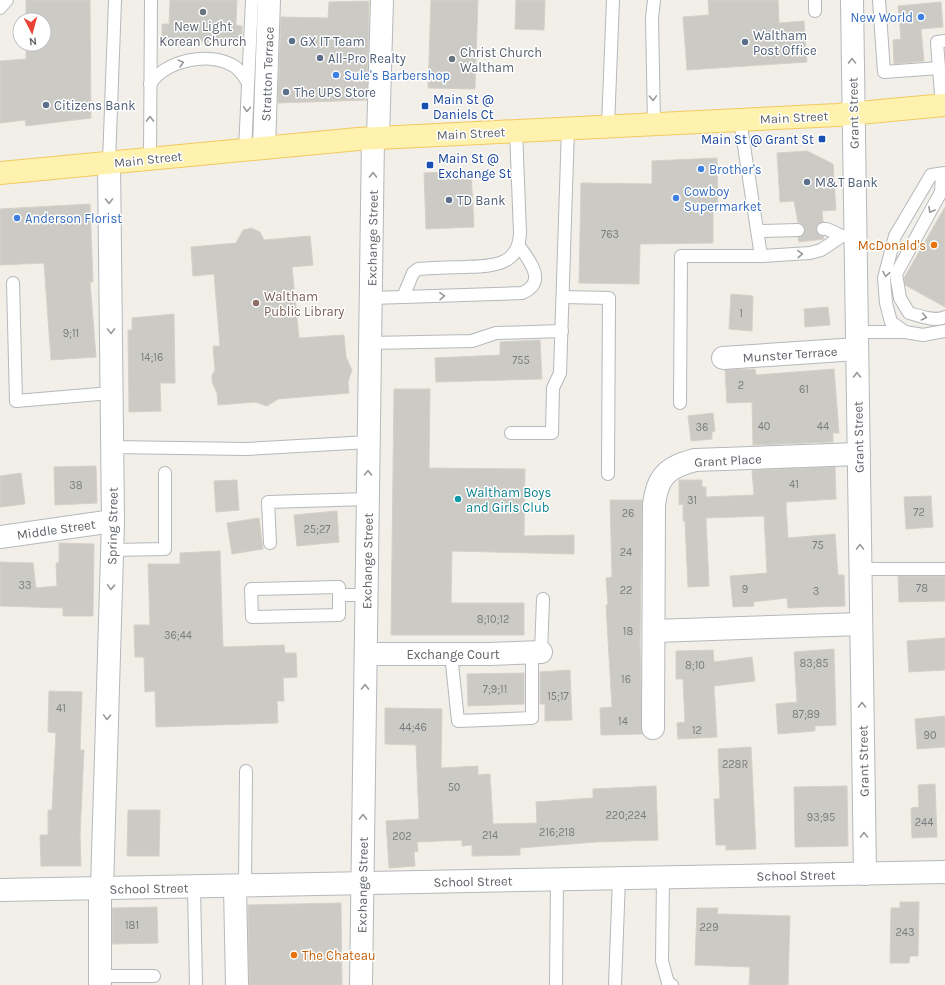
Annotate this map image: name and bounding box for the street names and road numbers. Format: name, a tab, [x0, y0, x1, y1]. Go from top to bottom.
street label: Stratton Terrace	[258, 26, 277, 122]
street label: Grant Street	[845, 77, 862, 149]
street label: Main Street	[759, 108, 829, 127]
street label: Main Street	[436, 124, 506, 143]
street label: Main Street	[113, 148, 183, 171]
street label: Exchange Street	[364, 190, 381, 286]
street label: Munster Terrace	[742, 344, 838, 365]
street label: Grant Street	[850, 401, 867, 473]
street label: Grant Place	[694, 451, 762, 470]
street label: Spring Street	[104, 487, 121, 565]
street label: Exchange Street	[359, 513, 376, 609]
street label: Middle Street	[16, 517, 97, 542]
street label: Exchange Court	[406, 647, 500, 662]
street label: Grant Street	[855, 725, 872, 797]
street label: Exchange Street	[354, 837, 371, 933]
street label: School Street	[756, 867, 836, 884]
street label: School Street	[433, 873, 513, 890]
street label: School Street	[109, 880, 189, 897]

